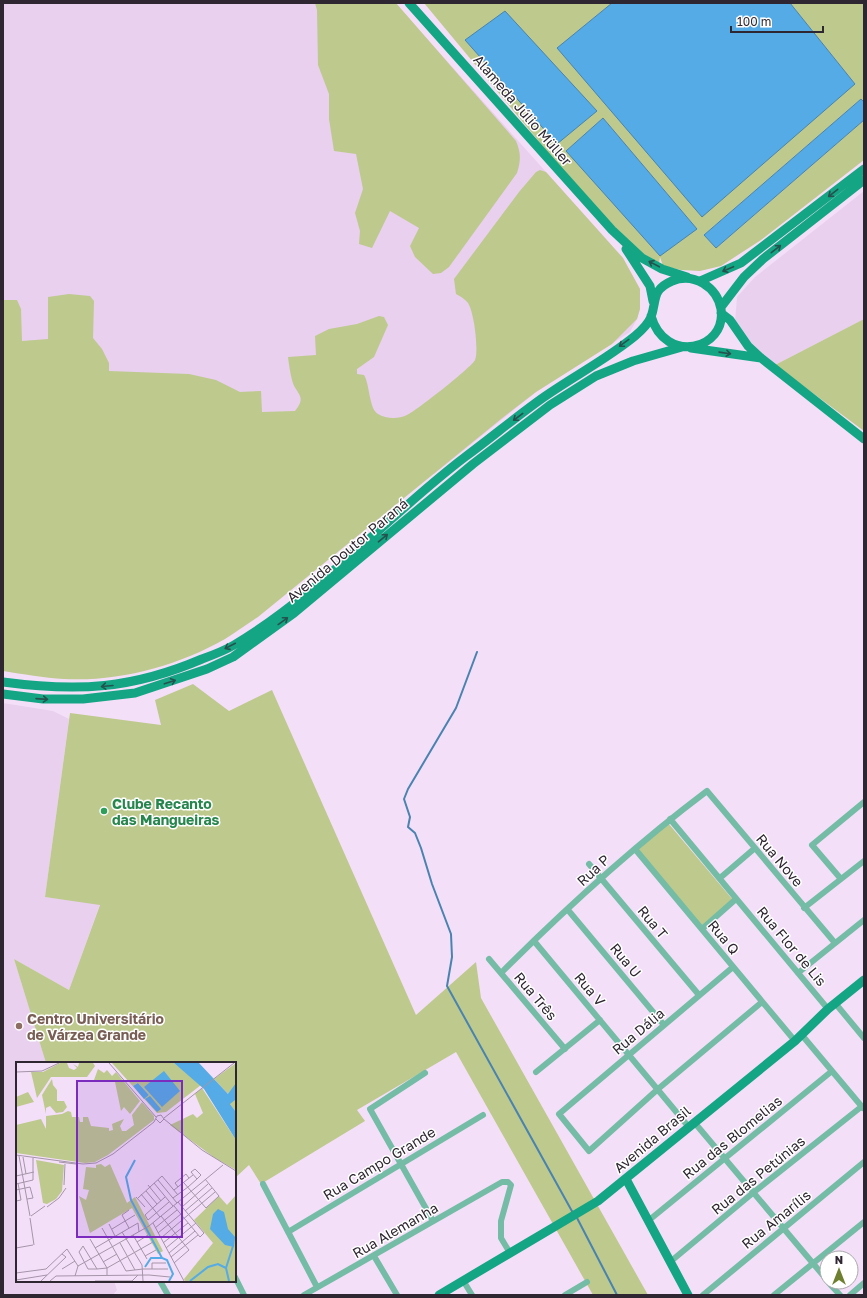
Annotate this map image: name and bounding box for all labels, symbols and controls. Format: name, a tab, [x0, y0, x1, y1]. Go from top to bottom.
scale bar	[731, 8, 823, 34]
text: 100 m	[737, 14, 771, 29]
street label: Alameda Júlio Müller	[470, 51, 576, 169]
one-way arrow	[828, 189, 839, 197]
one-way arrow	[770, 244, 781, 253]
one-way arrow	[648, 260, 660, 267]
one-way arrow	[723, 266, 735, 273]
one-way arrow	[619, 339, 630, 347]
one-way arrow	[718, 349, 731, 357]
one-way arrow	[512, 413, 523, 422]
street label: Avenida Doutor Paraná	[283, 494, 411, 606]
one-way arrow	[378, 534, 389, 543]
one-way arrow	[277, 617, 288, 625]
one-way arrow	[225, 643, 237, 651]
one-way arrow	[163, 678, 175, 686]
one-way arrow	[101, 682, 114, 689]
one-way arrow	[35, 695, 48, 702]
place label: Clube Recanto das Mangueiras	[112, 795, 220, 828]
marker: Clube Recanto das Mangueiras	[99, 806, 109, 816]
street label: Rua Nove	[753, 830, 807, 890]
street label: Rua P	[573, 851, 613, 889]
street label: Rua T	[634, 902, 672, 942]
street label: Rua Flor de Lis	[754, 903, 830, 989]
street label: Rua Q	[705, 916, 743, 958]
street label: Rua U	[607, 939, 645, 981]
street label: Rua Três	[511, 969, 561, 1023]
street label: Rua V	[571, 969, 609, 1010]
street label: Rua Dália	[608, 1004, 668, 1058]
place label: Centro Universitário de Várzea Grande	[27, 1010, 164, 1043]
marker: Centro Universitário de Várzea Grande	[14, 1021, 24, 1031]
inset map	[16, 1062, 236, 1282]
street label: Rua das Blomelias	[679, 1092, 785, 1182]
street label: Avenida Brasil	[610, 1102, 694, 1176]
street label: Rua Campo Grande	[320, 1123, 438, 1203]
street label: Rua das Petúnias	[708, 1132, 808, 1218]
street label: Rua Amarílis	[738, 1186, 814, 1252]
street label: Rua Alemanha	[349, 1199, 441, 1261]
north arrow	[819, 1250, 859, 1290]
text: N	[835, 1253, 843, 1266]

